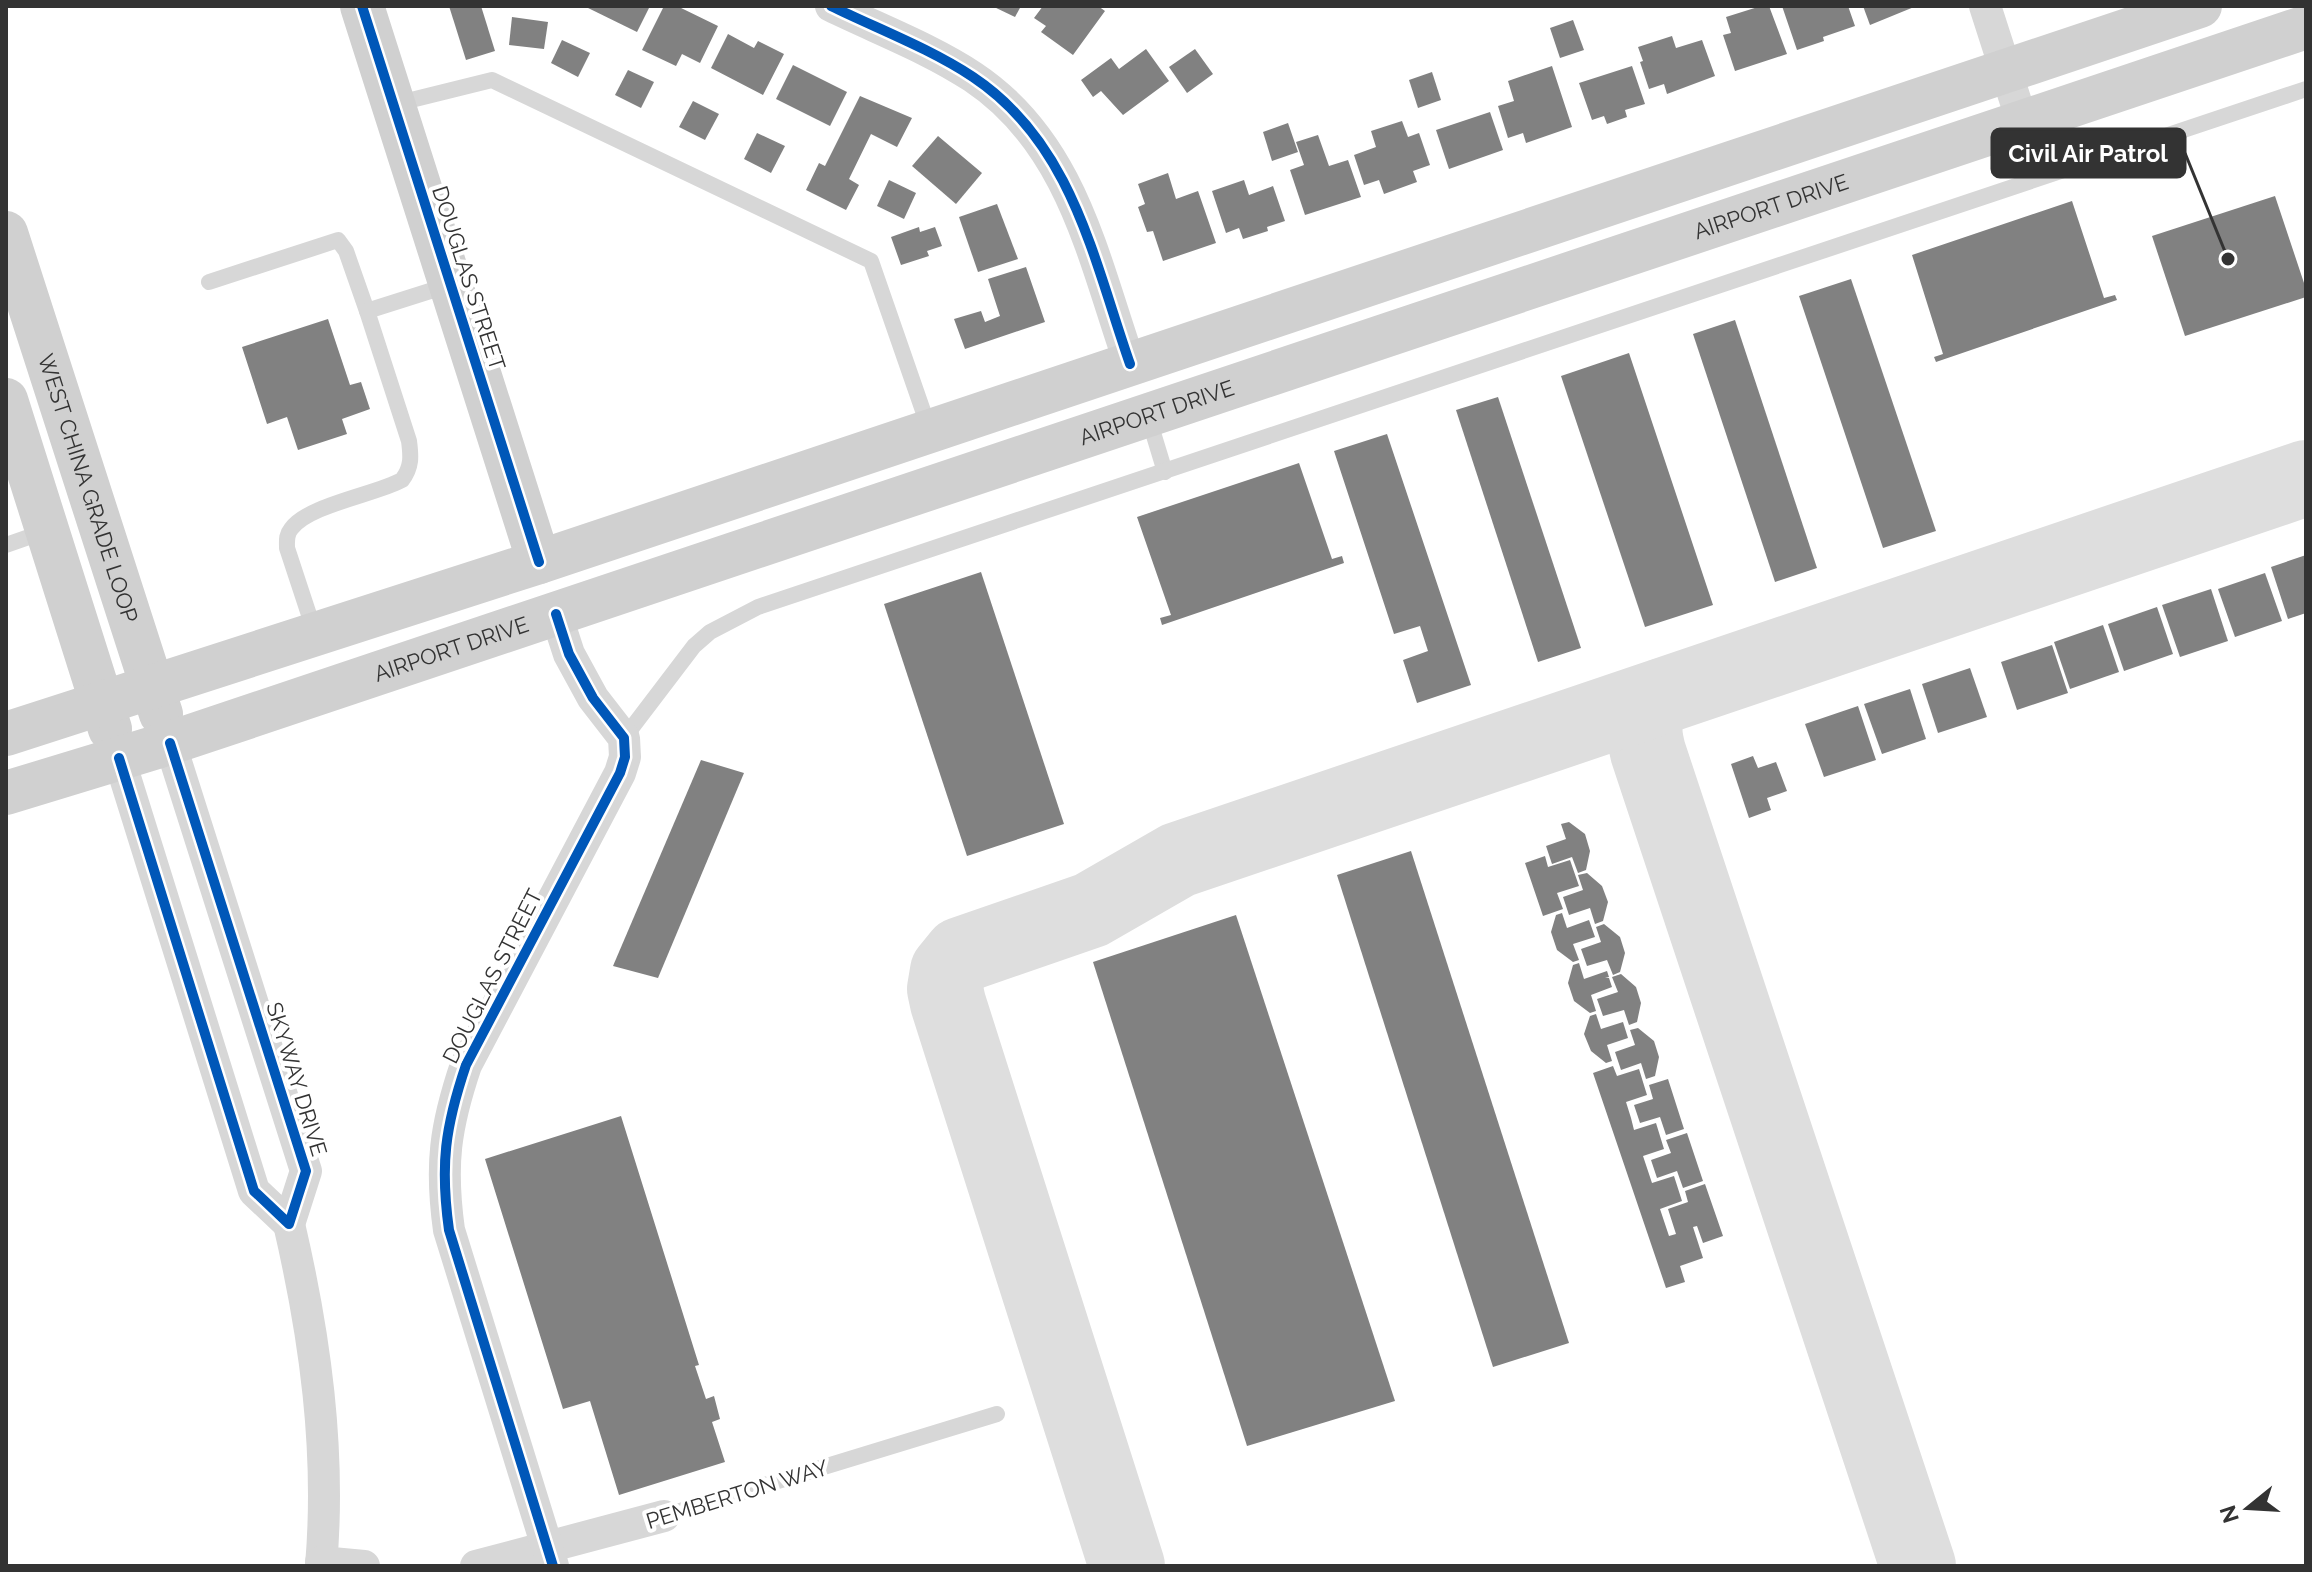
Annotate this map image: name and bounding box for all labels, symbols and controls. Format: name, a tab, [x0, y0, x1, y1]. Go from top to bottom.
callout: Civil Air Patrol	[1992, 129, 2185, 177]
text: Civil Air Patrol	[2008, 139, 2168, 168]
street label: AIRPORT DRIVE	[1690, 168, 1852, 244]
street label: DOUGLAS STREET	[427, 183, 511, 374]
street label: WEST CHINA GRADE LOOP	[33, 351, 144, 626]
street label: AIRPORT DRIVE	[1076, 374, 1237, 450]
street label: AIRPORT DRIVE	[370, 611, 532, 687]
street label: DOUGLAS STREET	[437, 884, 548, 1068]
street label: SKYWAY DRIVE	[261, 999, 333, 1159]
street label: PEMBERTON WAY	[643, 1454, 831, 1534]
north arrow	[2208, 1468, 2288, 1548]
text: N	[2214, 1502, 2244, 1526]

